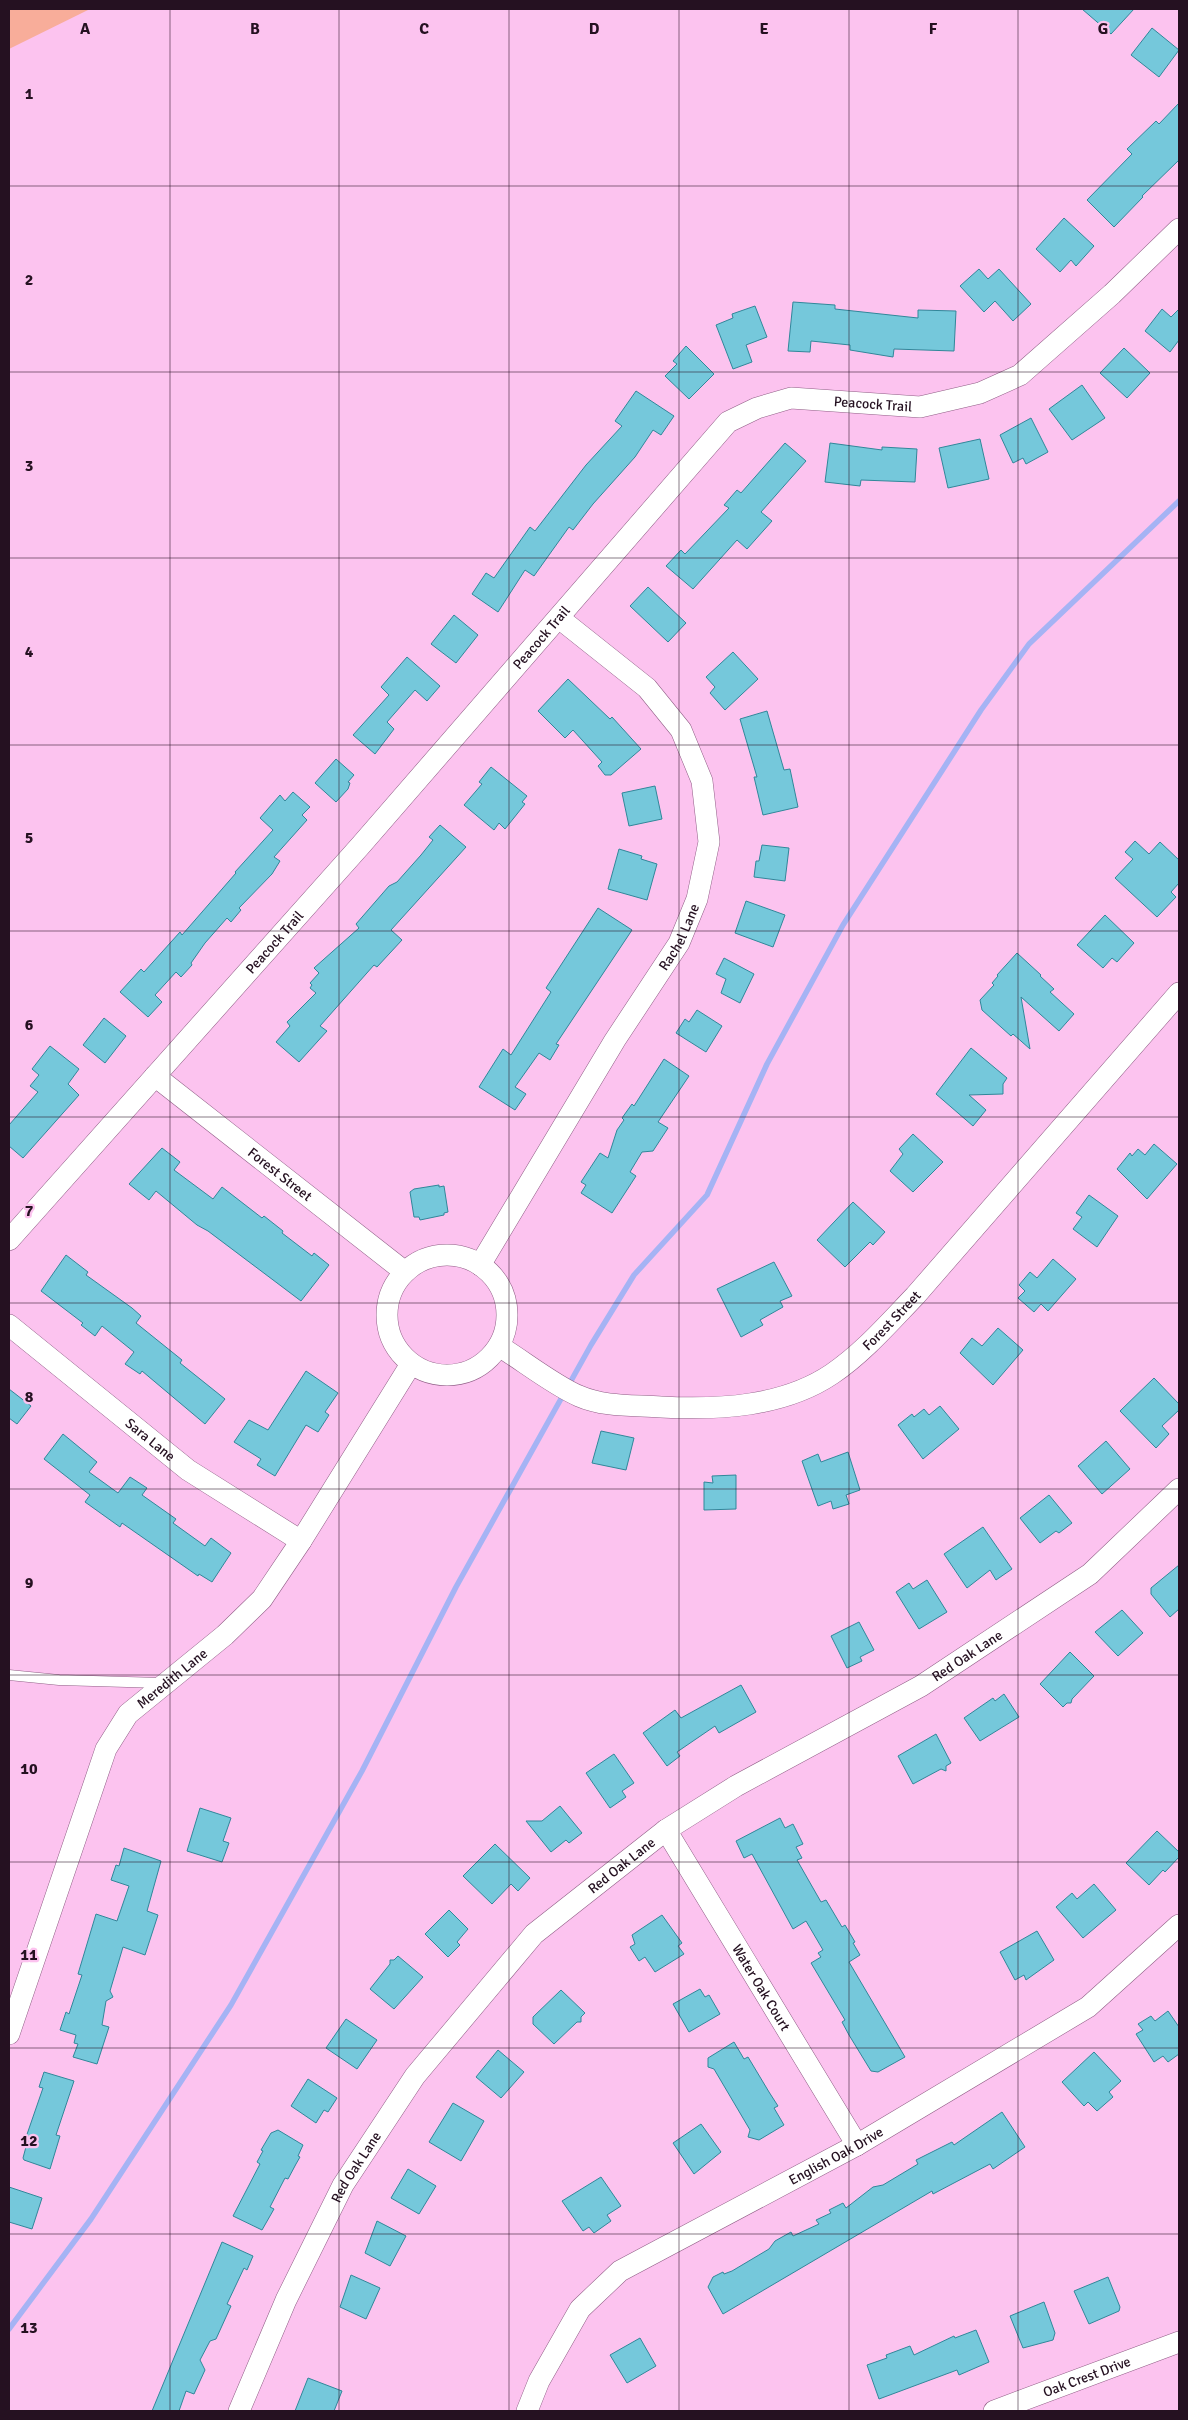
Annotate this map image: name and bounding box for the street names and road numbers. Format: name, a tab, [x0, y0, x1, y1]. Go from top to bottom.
street label: Peacock Trail	[833, 393, 913, 415]
street label: Peacock Trail	[509, 602, 573, 673]
street label: Rachel Lane	[655, 901, 703, 974]
street label: Peacock Trail	[242, 907, 307, 977]
street label: Forest Street	[245, 1144, 316, 1205]
street label: Forest Street	[859, 1287, 924, 1354]
street label: Sara Lane	[122, 1414, 179, 1465]
street label: Red Oak Lane	[929, 1626, 1005, 1685]
street label: Meredith Lane	[133, 1645, 211, 1712]
street label: Red Oak Lane	[584, 1833, 658, 1897]
street label: Water Oak Court	[729, 1941, 794, 2034]
street label: English Oak Drive	[786, 2123, 886, 2188]
street label: Red Oak Lane	[327, 2128, 385, 2205]
street label: Oak Crest Drive	[1041, 2352, 1133, 2400]

